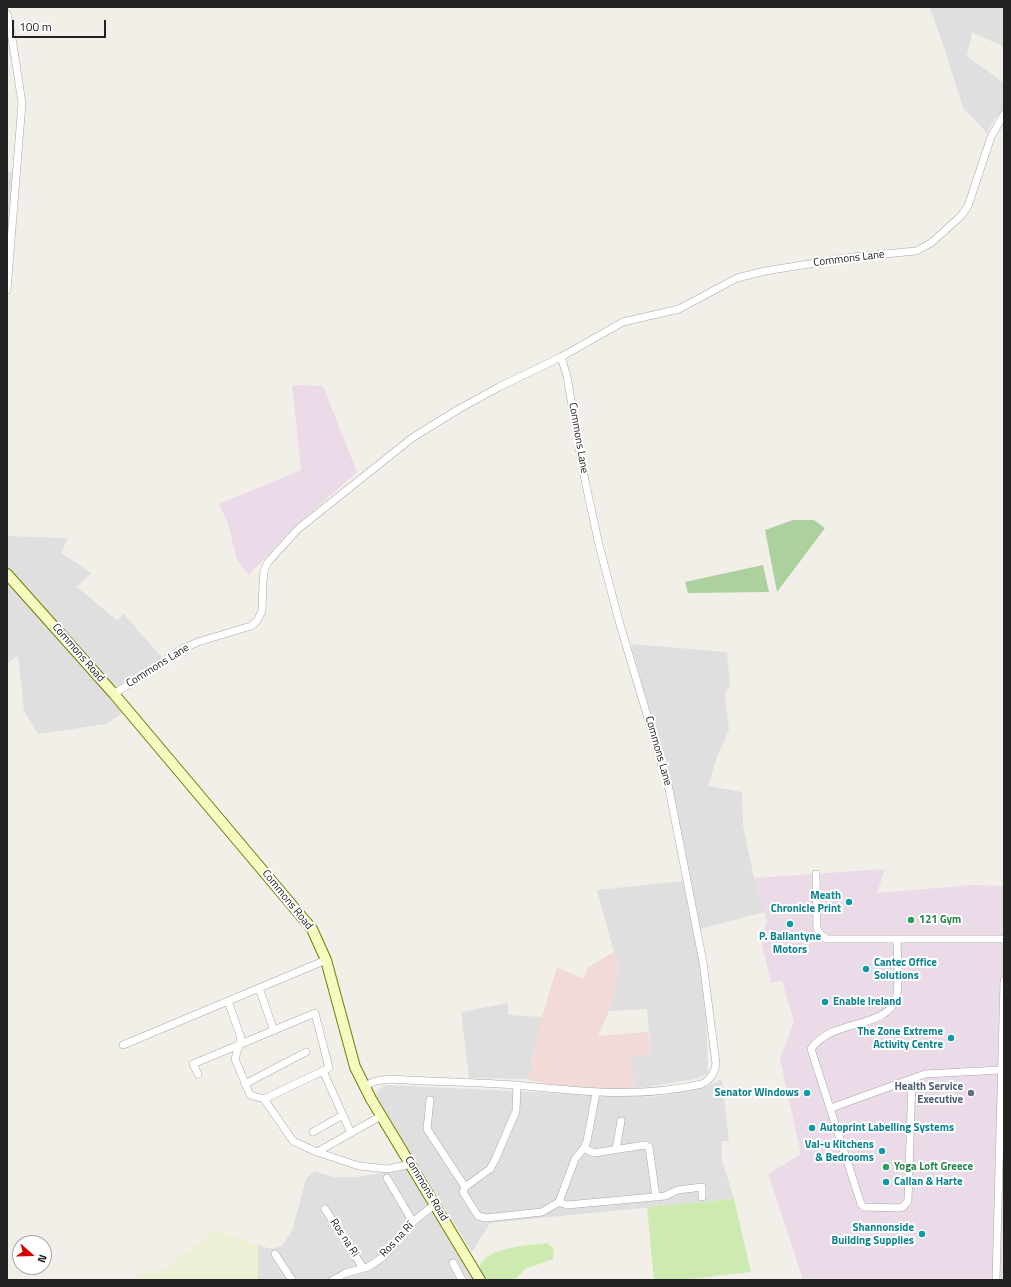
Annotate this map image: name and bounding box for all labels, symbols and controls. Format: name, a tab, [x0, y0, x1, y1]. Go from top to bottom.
scale bar	[14, 12, 108, 38]
text: 100 m	[19, 17, 52, 36]
street label: Commons Lane	[813, 248, 885, 270]
street label: Commons Lane	[565, 402, 591, 474]
street label: Commons Road	[49, 621, 107, 685]
street label: Commons Lane	[124, 641, 192, 691]
street label: Commons Lane	[642, 715, 674, 787]
street label: Commons Road	[259, 867, 315, 933]
place label: Meath Chronicle Print	[771, 889, 841, 915]
marker: Meath Chronicle Print	[844, 897, 854, 907]
place label: 121 Gym	[919, 913, 961, 927]
marker: 121 Gym	[906, 915, 916, 925]
marker: P. Ballantyne Motors	[785, 919, 795, 929]
place label: P. Ballantyne Motors	[759, 930, 821, 956]
place label: Cantec Office Solutions	[874, 956, 937, 982]
marker: Cantec Office Solutions	[861, 964, 871, 974]
place label: Enable Ireland	[833, 995, 901, 1009]
marker: Enable Ireland	[820, 997, 830, 1007]
place label: The Zone Extreme Activity Centre	[858, 1025, 943, 1051]
marker: The Zone Extreme Activity Centre	[946, 1033, 956, 1043]
place label: Health Service Executive	[894, 1080, 963, 1106]
place label: Senator Windows	[715, 1086, 799, 1100]
marker: Senator Windows	[802, 1088, 812, 1098]
marker: Health Service Executive	[966, 1088, 976, 1098]
place label: Autoprint Labelling Systems	[820, 1121, 954, 1135]
marker: Autoprint Labelling Systems	[807, 1123, 817, 1133]
place label: Val-u Kitchens & Bedrooms	[805, 1138, 874, 1164]
marker: Val-u Kitchens & Bedrooms	[877, 1146, 887, 1156]
street label: Commons Road	[402, 1154, 450, 1224]
place label: Yoga Loft Greece	[894, 1160, 973, 1174]
marker: Yoga Loft Greece	[881, 1162, 891, 1172]
place label: Callan & Harte	[894, 1175, 963, 1189]
marker: Callan & Harte	[881, 1177, 891, 1187]
street label: Ros na Ri	[327, 1216, 361, 1260]
street label: Ros na Rí	[377, 1220, 417, 1260]
place label: Shannonside Building Supplies	[832, 1221, 914, 1247]
marker: Shannonside Building Supplies	[917, 1229, 927, 1239]
north arrow	[12, 1235, 52, 1275]
text: N	[34, 1252, 51, 1265]

